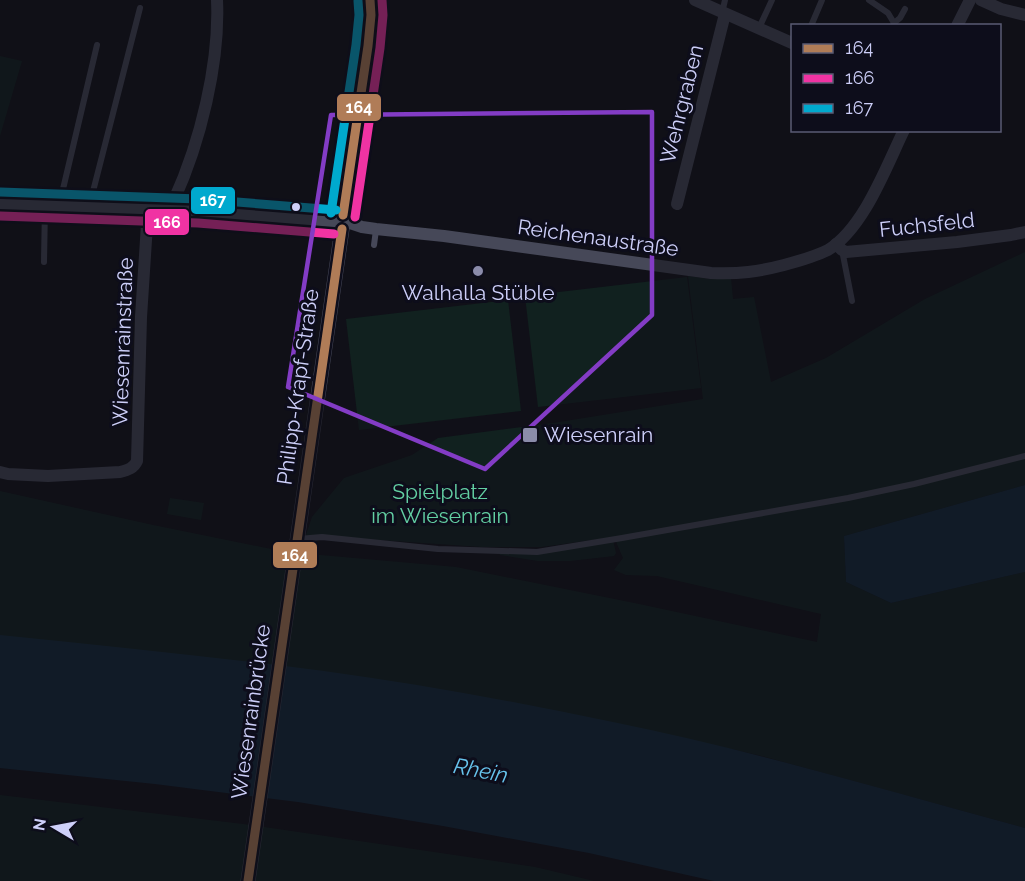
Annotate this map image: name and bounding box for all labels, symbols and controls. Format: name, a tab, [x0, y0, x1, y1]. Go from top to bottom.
legend	[791, 24, 1001, 132]
text: 164	[845, 37, 874, 58]
street label: Wehrgraben	[655, 42, 708, 166]
text: 166	[845, 67, 875, 88]
line badge: 164	[336, 93, 382, 122]
text: 167	[845, 97, 874, 118]
text: 164	[346, 98, 372, 117]
line badge: 167	[190, 186, 236, 215]
text: 167	[200, 191, 226, 210]
unlabelled marker	[290, 201, 302, 213]
street label: Fuchsfeld	[878, 207, 976, 242]
line badge: 166	[144, 208, 190, 236]
text: 166	[153, 213, 181, 232]
street label: Reichenaustraße	[516, 214, 680, 261]
street label: Wiesenrainstraße	[107, 257, 138, 427]
marker: Walhalla Stüble	[471, 264, 485, 278]
place label: Walhalla Stüble	[402, 280, 555, 305]
street label: Philipp-Krapf-Straße	[271, 287, 324, 486]
place label: Wiesenrain	[544, 422, 653, 447]
marker: Wiesenrain	[521, 426, 539, 444]
park label: Spielplatz im Wiesenrain	[371, 479, 509, 528]
line badge: 164	[272, 541, 318, 569]
text: 164	[282, 546, 308, 565]
street label: Wiesenrainbrücke	[226, 623, 275, 801]
water label: Rhein	[452, 752, 510, 788]
north arrow	[24, 797, 84, 857]
text: N	[29, 817, 50, 832]

